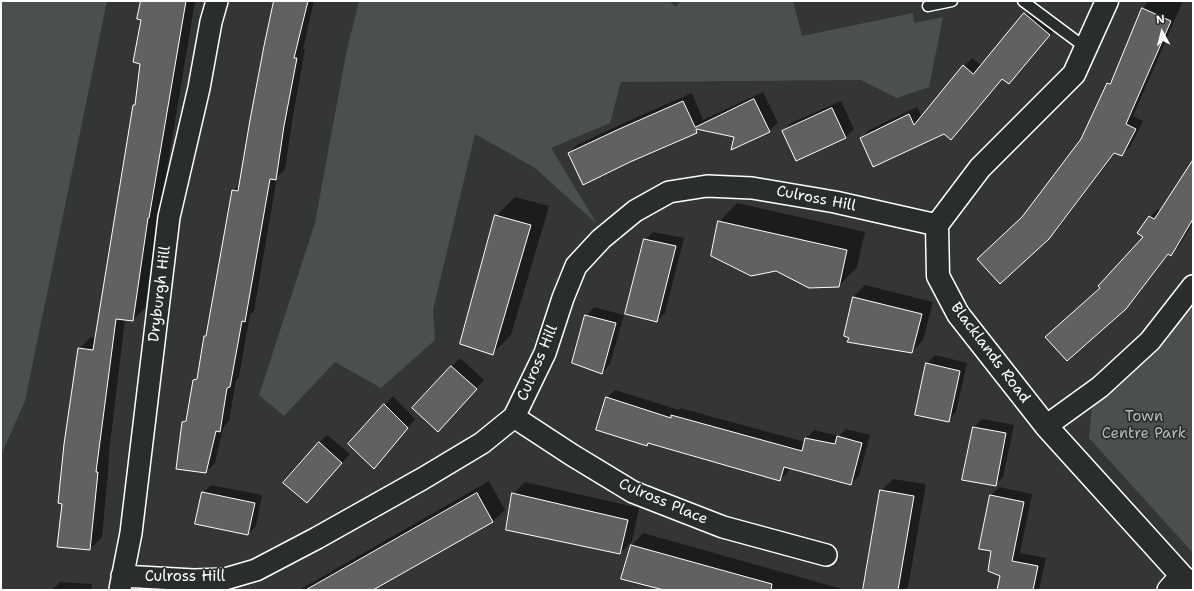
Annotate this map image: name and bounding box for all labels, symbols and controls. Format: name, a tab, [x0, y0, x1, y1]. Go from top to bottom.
north arrow	[1142, 12, 1182, 52]
text: N	[1155, 12, 1166, 28]
street label: Culross Hill	[775, 182, 857, 216]
street label: Dryburgh Hill	[145, 245, 175, 343]
street label: Blacklands Road	[946, 299, 1034, 407]
street label: Culross Hill	[514, 322, 562, 404]
park label: Town Centre Park	[1102, 408, 1186, 443]
street label: Culross Place	[616, 475, 710, 529]
street label: Culross Hill	[145, 568, 225, 586]

